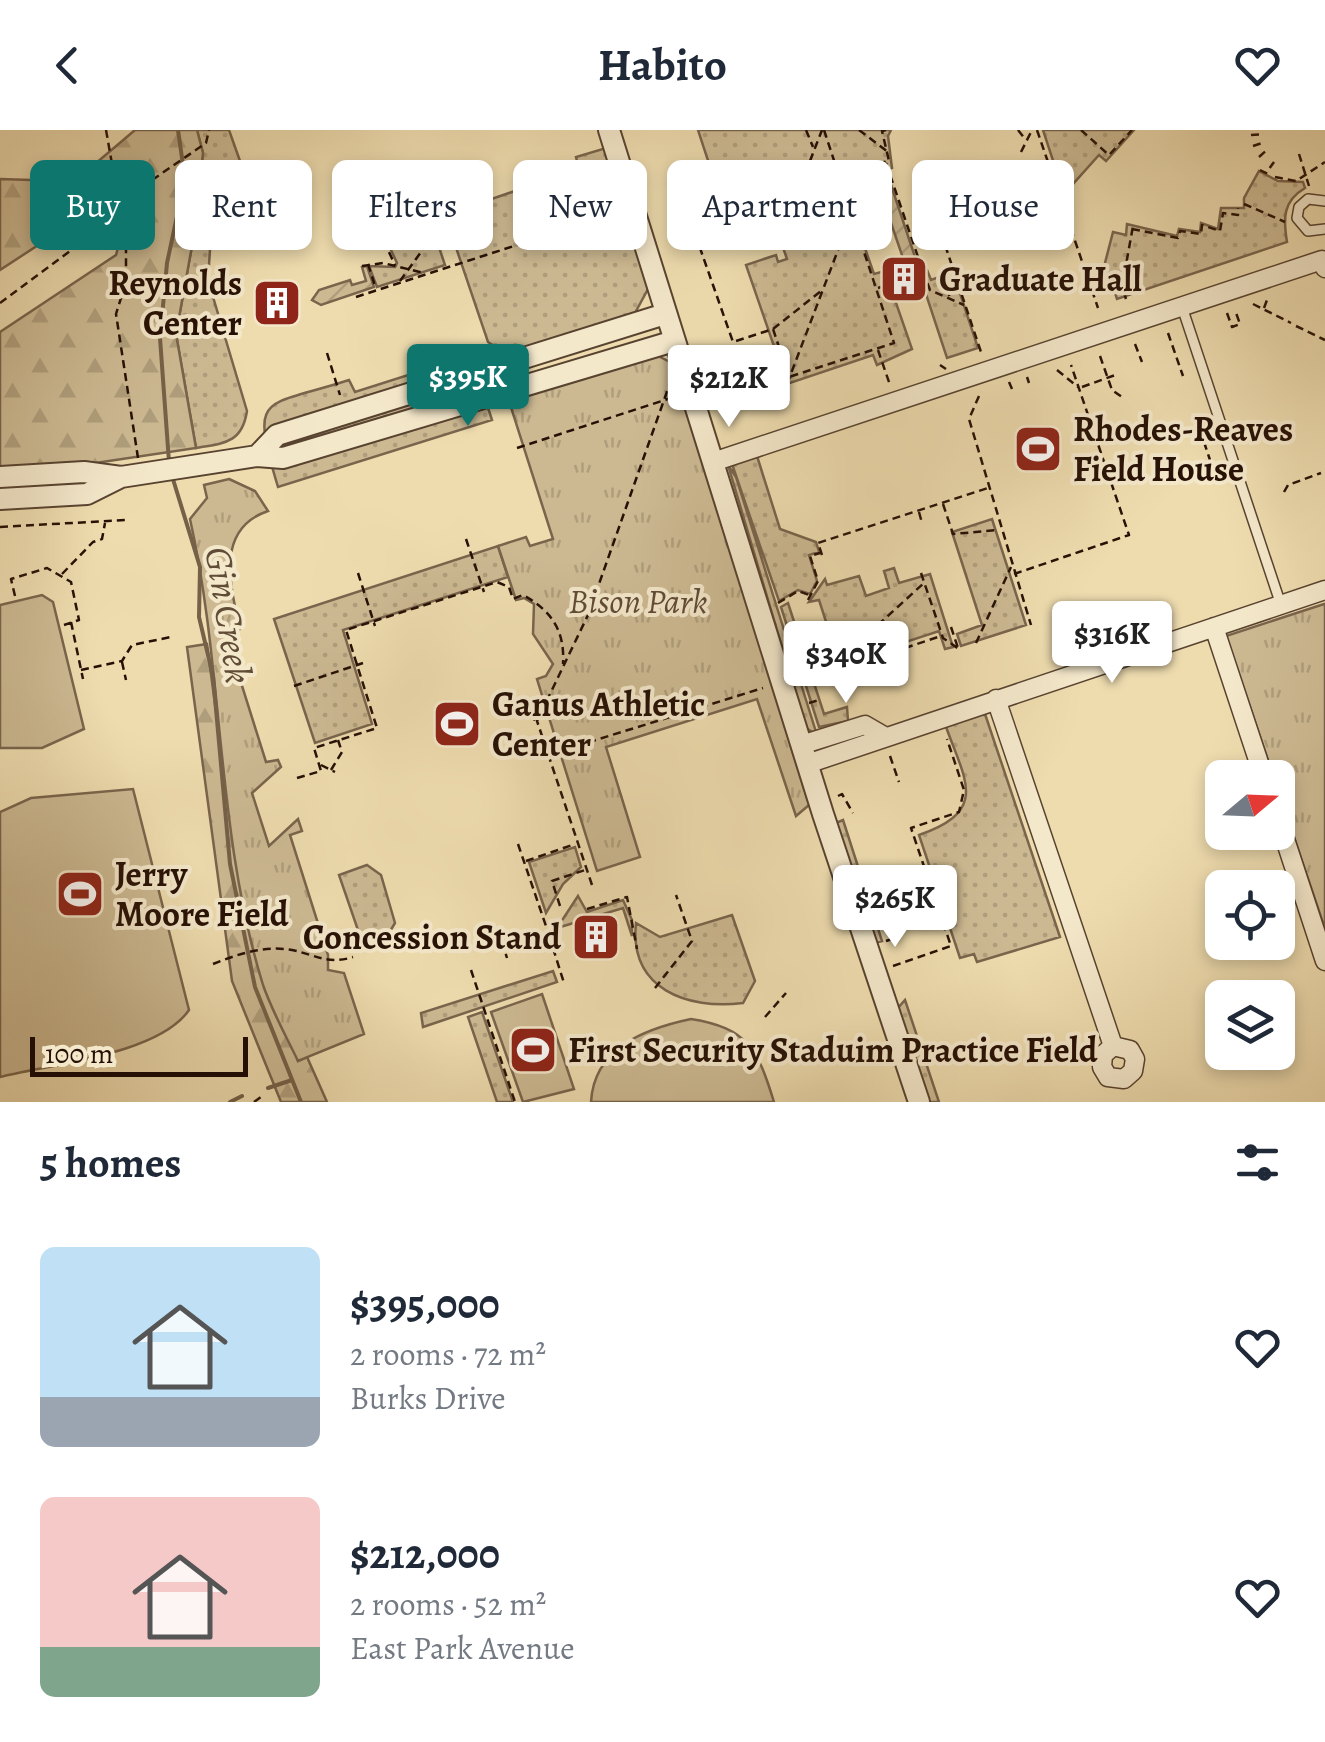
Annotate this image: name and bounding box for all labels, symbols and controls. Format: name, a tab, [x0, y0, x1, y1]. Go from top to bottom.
text: Habito	[598, 34, 727, 96]
icon: back	[40, 38, 95, 93]
icon: heart	[1230, 38, 1285, 93]
chip: Buy	[30, 160, 155, 250]
chip: Rent	[175, 160, 312, 250]
chip: Filters	[332, 160, 493, 250]
chip: New	[513, 160, 647, 250]
chip: Apartment	[667, 160, 892, 250]
chip: House	[912, 160, 1074, 250]
building icon: Graduate Hall	[878, 253, 930, 305]
place label: Graduate Hall	[939, 255, 1142, 303]
place label: Reynolds Center	[108, 259, 242, 347]
building icon: Reynolds Center	[251, 277, 303, 329]
pin: $395K	[398, 344, 538, 429]
pin: $212K	[659, 345, 799, 430]
text: $395K	[429, 354, 507, 398]
text: $212K	[690, 355, 768, 399]
place label: Rhodes-Reaves Field House	[1073, 405, 1293, 493]
sports icon: Rhodes-Reaves Field House	[1012, 423, 1064, 475]
water label: Gin Creek	[193, 543, 265, 687]
park label: Bison Park	[569, 577, 707, 625]
pin: $316K	[1042, 601, 1182, 686]
text: $316K	[1074, 611, 1150, 655]
pin: $340K	[776, 621, 916, 706]
text: $340K	[806, 631, 886, 675]
place label: Ganus Athletic Center	[492, 680, 705, 768]
sports icon: Ganus Athletic Center	[431, 698, 483, 750]
north arrow	[1205, 760, 1295, 850]
map controls	[1205, 760, 1295, 1070]
place label: Jerry Moore Field	[115, 850, 289, 938]
pin: $265K	[825, 865, 965, 950]
sports icon: Jerry Moore Field	[54, 868, 106, 920]
button: locate	[1205, 870, 1295, 960]
text: $265K	[855, 875, 935, 919]
building icon: Concession Stand	[570, 911, 622, 963]
place label: Concession Stand	[303, 913, 561, 961]
button: layers	[1205, 980, 1295, 1070]
sports icon: First Security Staduim Practice Field	[507, 1024, 559, 1076]
place label: First Security Staduim Practice Field	[568, 1026, 1098, 1074]
scale bar	[30, 1032, 248, 1076]
text: 100 m	[45, 1035, 113, 1073]
text: 5 homes	[40, 1134, 181, 1191]
icon: filters	[1230, 1135, 1285, 1190]
text: $395,000	[350, 1275, 500, 1332]
icon: home	[120, 1287, 240, 1407]
icon: heart	[1230, 1320, 1285, 1375]
text: 2 rooms · 72 m²	[350, 1332, 546, 1376]
text: Burks Drive	[350, 1376, 506, 1420]
text: $212,000	[350, 1525, 500, 1582]
icon: home	[120, 1537, 240, 1657]
icon: heart	[1230, 1570, 1285, 1625]
text: 2 rooms · 52 m²	[350, 1582, 546, 1626]
text: East Park Avenue	[350, 1626, 575, 1670]

